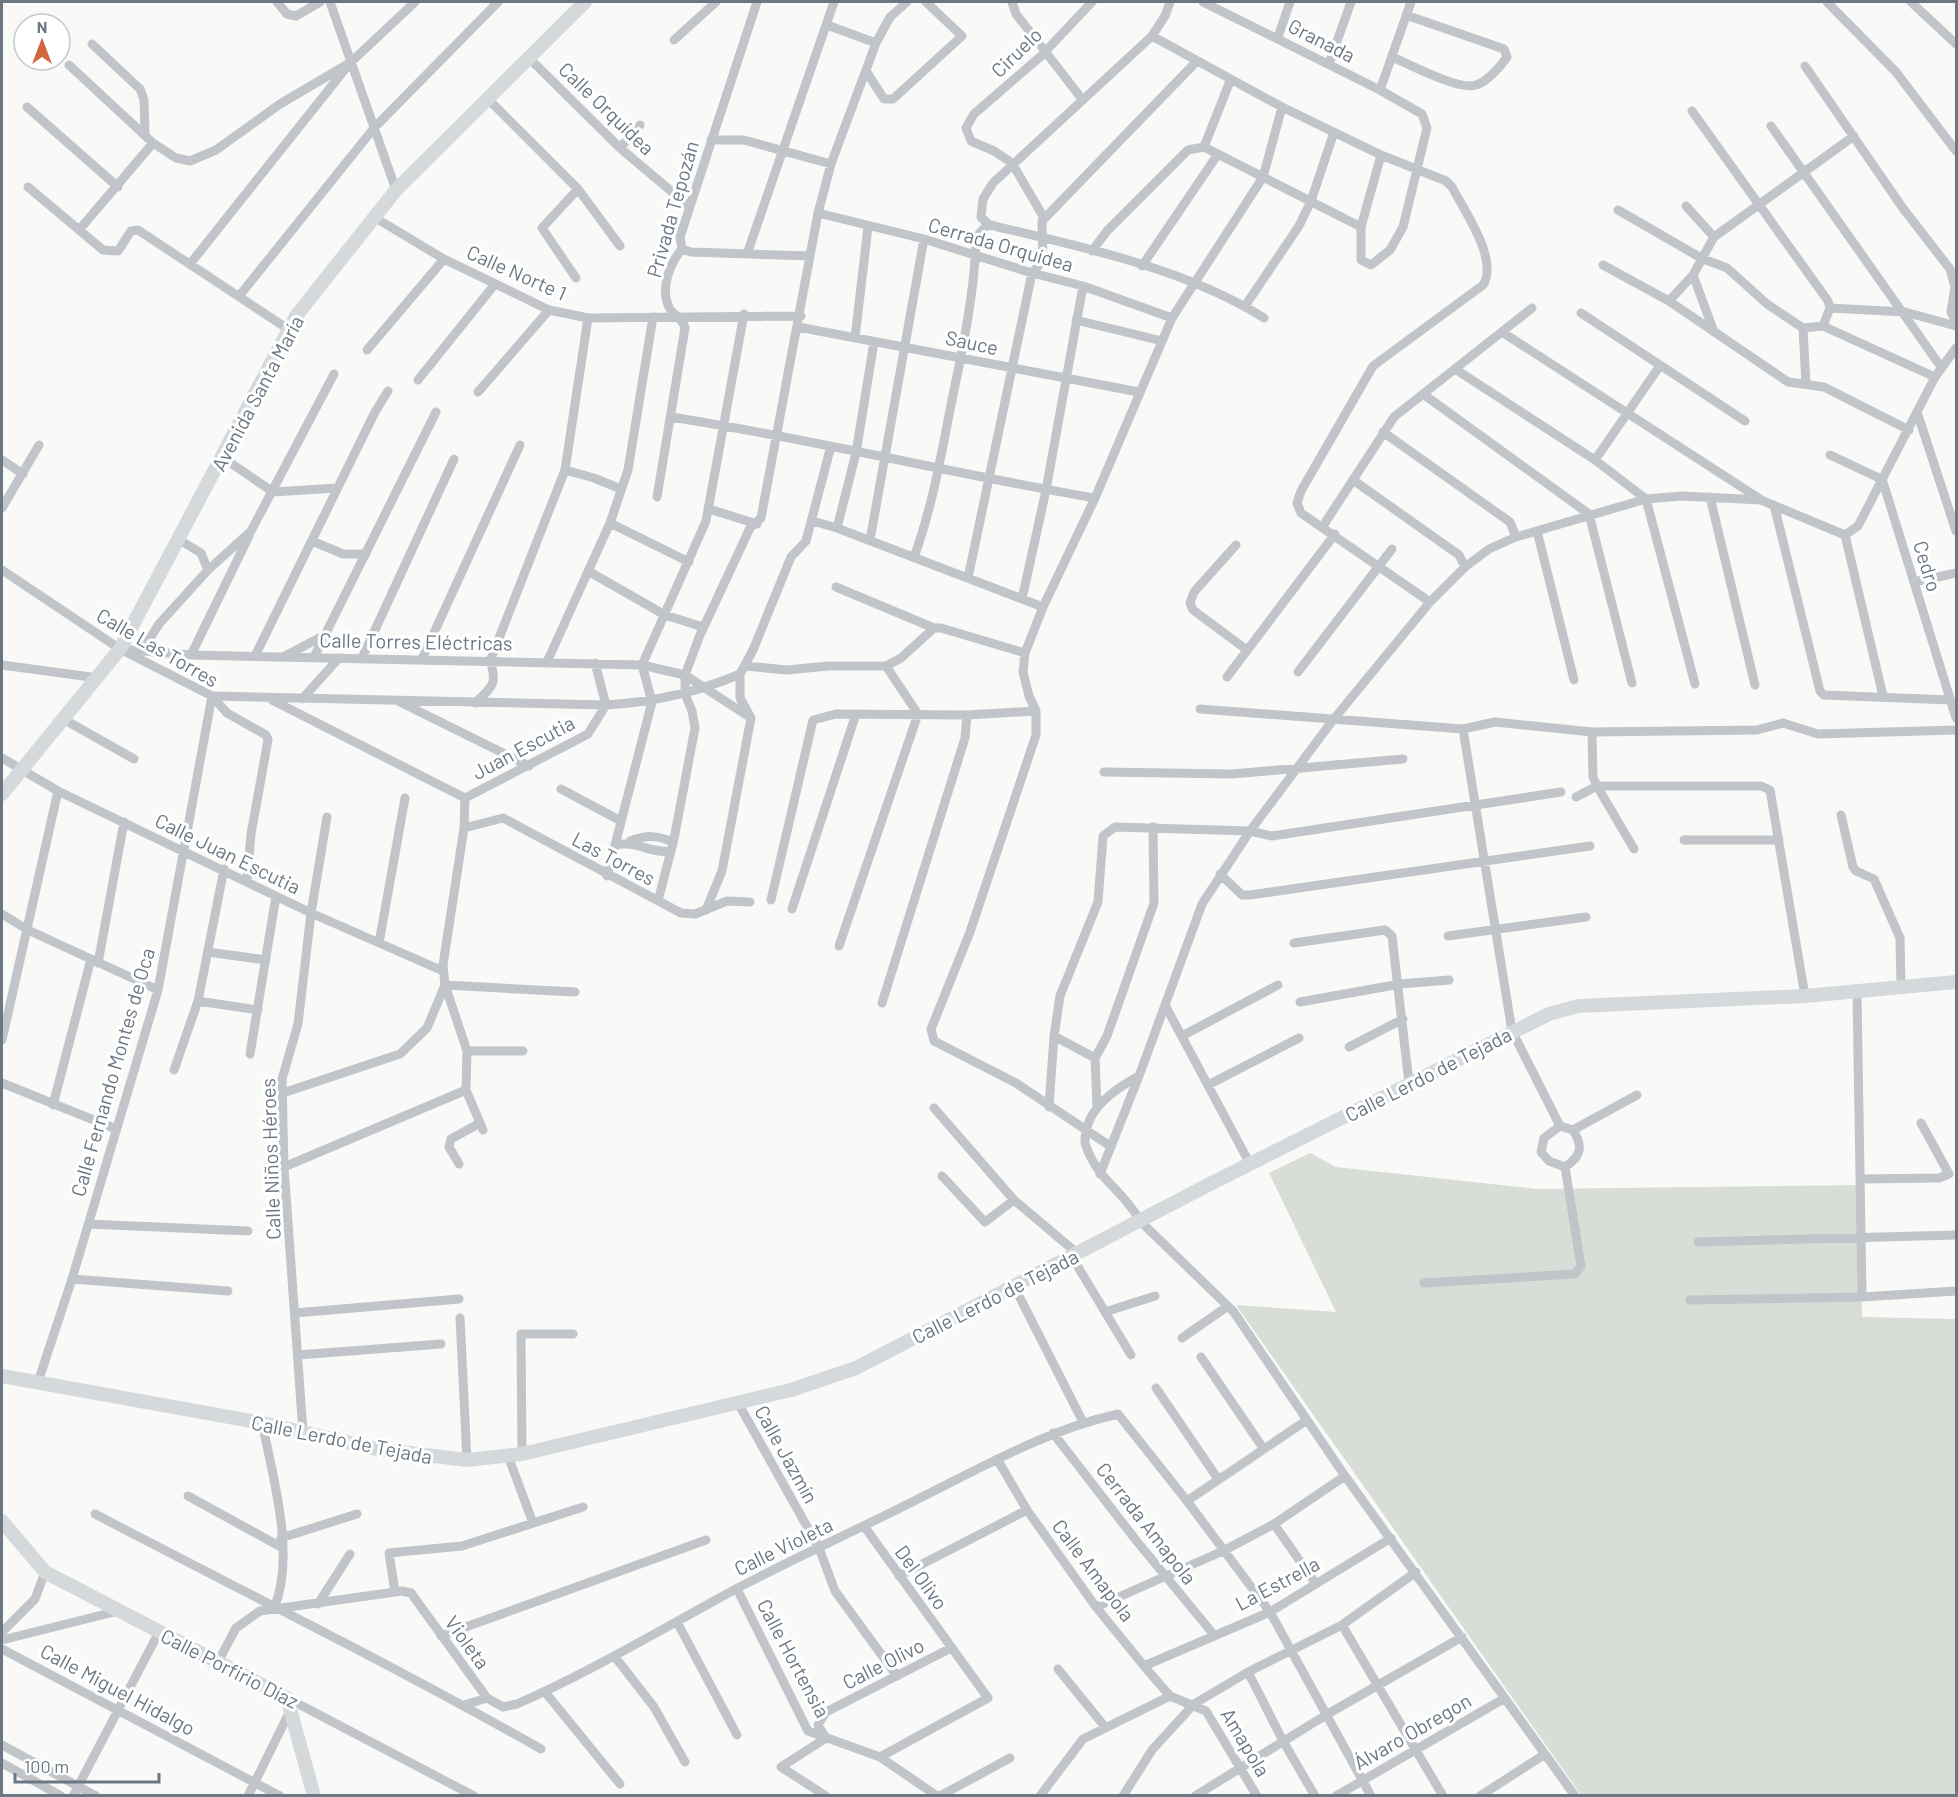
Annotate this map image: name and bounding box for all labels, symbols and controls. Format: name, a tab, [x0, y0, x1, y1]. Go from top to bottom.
north arrow	[12, 12, 72, 72]
street label: Granada	[1285, 13, 1359, 67]
text: N	[37, 17, 47, 36]
street label: Ciruelo	[986, 22, 1046, 82]
street label: Calle Orquídea	[554, 57, 660, 159]
street label: Privada Tepozán	[641, 138, 703, 280]
street label: Cerrada Orquídea	[926, 212, 1076, 276]
street label: Calle Norte 1	[463, 239, 571, 305]
street label: Avenida Santa María	[206, 311, 308, 475]
street label: Sauce	[943, 325, 1001, 359]
street label: Cedro	[1909, 538, 1947, 594]
street label: Calle Las Torres	[93, 602, 223, 692]
street label: Calle Torres Eléctricas	[319, 627, 513, 655]
street label: Juan Escutia	[468, 710, 578, 784]
street label: Calle Juan Escutia	[151, 807, 305, 899]
street label: Las Torres	[568, 826, 660, 890]
street label: Calle Fernando Montes de Oca	[65, 945, 159, 1199]
street label: Calle Lerdo de Tejada	[1341, 1022, 1515, 1126]
street label: Calle Niños Héroes	[255, 1078, 285, 1240]
street label: Calle Lerdo de Tejada	[908, 1244, 1082, 1348]
street label: Calle Jazmín	[750, 1401, 824, 1507]
street label: Calle Lerdo de Tejada	[250, 1410, 434, 1468]
street label: Cerrada Amapola	[1092, 1457, 1202, 1589]
street label: Calle Violeta	[730, 1512, 836, 1580]
street label: Calle Amapola	[1048, 1514, 1140, 1626]
street label: Del Olivo	[891, 1540, 953, 1614]
street label: La Estrella	[1231, 1551, 1323, 1615]
street label: Calle Hortensia	[753, 1595, 835, 1721]
street label: Violeta	[441, 1611, 495, 1673]
street label: Calle Porfirio Díaz	[157, 1623, 303, 1713]
street label: Calle Olivo	[838, 1632, 928, 1694]
street label: Calle Miguel Hidalgo	[37, 1638, 199, 1740]
street label: Álvaro Obregon	[1349, 1688, 1475, 1774]
street label: Amapola	[1216, 1703, 1276, 1781]
scale bar	[15, 1746, 159, 1784]
text: 100 m	[24, 1755, 69, 1777]

